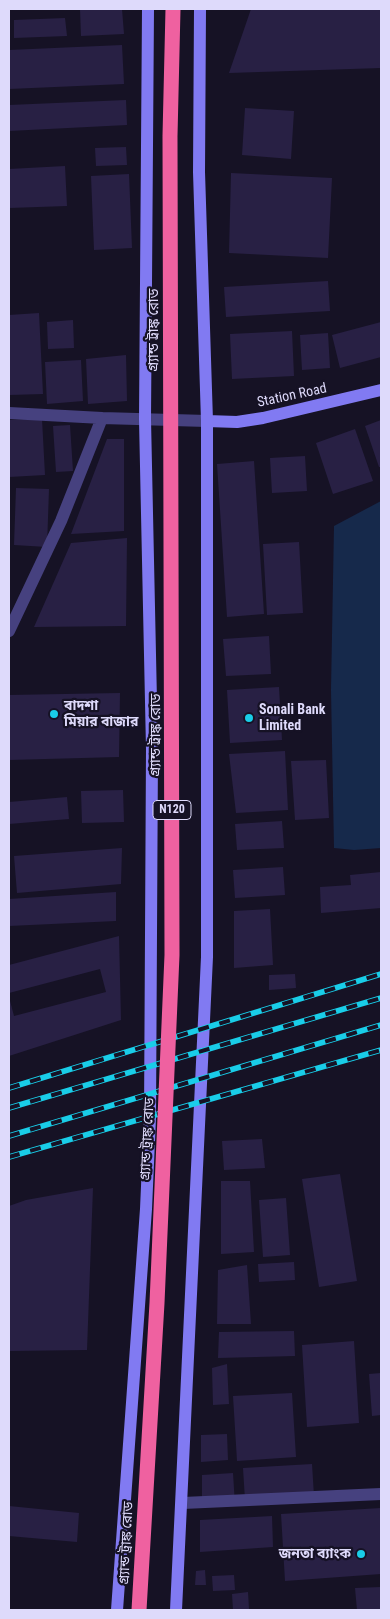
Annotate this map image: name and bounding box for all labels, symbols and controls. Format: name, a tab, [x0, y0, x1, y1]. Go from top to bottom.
street label: গ্র্যান্ড ট্রাঙ্ক রোড	[146, 288, 162, 372]
street label: Station Road	[256, 380, 328, 412]
street label: গ্র্যান্ড ট্রাঙ্ক রোড	[148, 693, 164, 777]
place label: বাদশা মিয়ার বাজার	[64, 698, 138, 730]
place label: Sonali Bank Limited	[259, 702, 325, 734]
marker: বাদশা মিয়ার বাজার	[48, 708, 60, 720]
marker: Sonali Bank Limited	[243, 712, 255, 724]
road number: N120	[153, 800, 191, 820]
street label: গ্র্যান্ড ট্রাঙ্ক রোড	[137, 1097, 159, 1181]
street label: গ্র্যান্ড ট্রাঙ্ক রোড	[116, 1501, 138, 1585]
place label: জনতা ব্যাংক	[279, 1546, 351, 1562]
marker: জনতা ব্যাংক	[355, 1548, 367, 1560]

